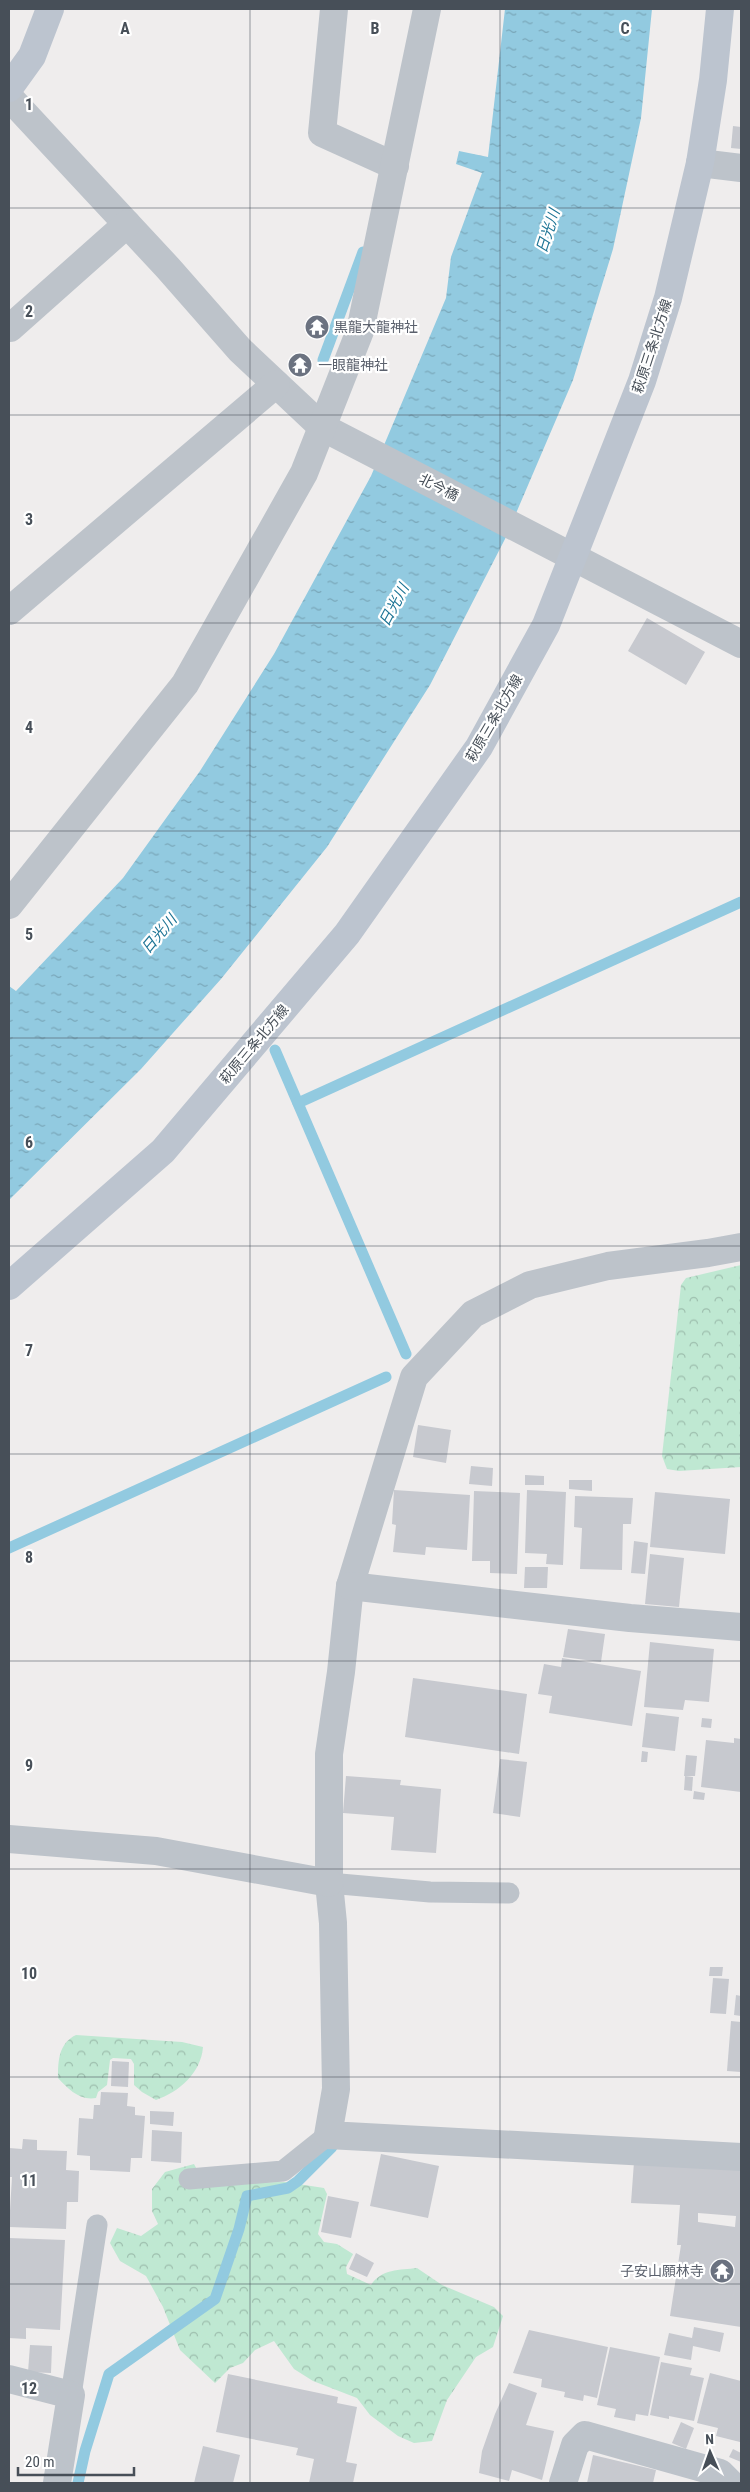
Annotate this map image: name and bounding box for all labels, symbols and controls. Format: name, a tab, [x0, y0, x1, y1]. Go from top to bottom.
text: A	[120, 19, 130, 38]
text: B	[371, 19, 380, 38]
text: C	[620, 19, 630, 38]
text: 1	[25, 95, 33, 114]
water label: 日光川	[532, 205, 564, 255]
street label: 萩原三条北方線	[629, 297, 675, 395]
text: 2	[25, 302, 33, 321]
temple icon: 黒龍大龍神社	[304, 314, 330, 340]
place label: 黒龍大龍神社	[334, 319, 418, 335]
temple icon: 一眼龍神社	[287, 352, 313, 378]
place label: 一眼龍神社	[318, 357, 388, 373]
street label: 北今橋	[417, 470, 461, 504]
text: 3	[25, 510, 33, 529]
water label: 日光川	[375, 579, 413, 629]
street label: 萩原三条北方線	[463, 672, 525, 764]
text: 4	[25, 718, 33, 737]
water label: 日光川	[138, 909, 182, 957]
text: 5	[25, 925, 33, 944]
street label: 萩原三条北方線	[216, 1001, 292, 1087]
text: 6	[25, 1133, 33, 1152]
text: 7	[25, 1341, 33, 1360]
text: 8	[25, 1548, 33, 1567]
text: 9	[25, 1756, 33, 1775]
text: 10	[21, 1964, 37, 1983]
text: 11	[21, 2171, 37, 2190]
temple icon: 子安山願林寺	[709, 2258, 735, 2284]
place label: 子安山願林寺	[620, 2263, 704, 2279]
text: 12	[21, 2379, 37, 2398]
north arrow	[685, 2427, 735, 2477]
text: N	[705, 2431, 714, 2447]
scale bar	[18, 2444, 134, 2476]
text: 20 m	[25, 2453, 55, 2471]

